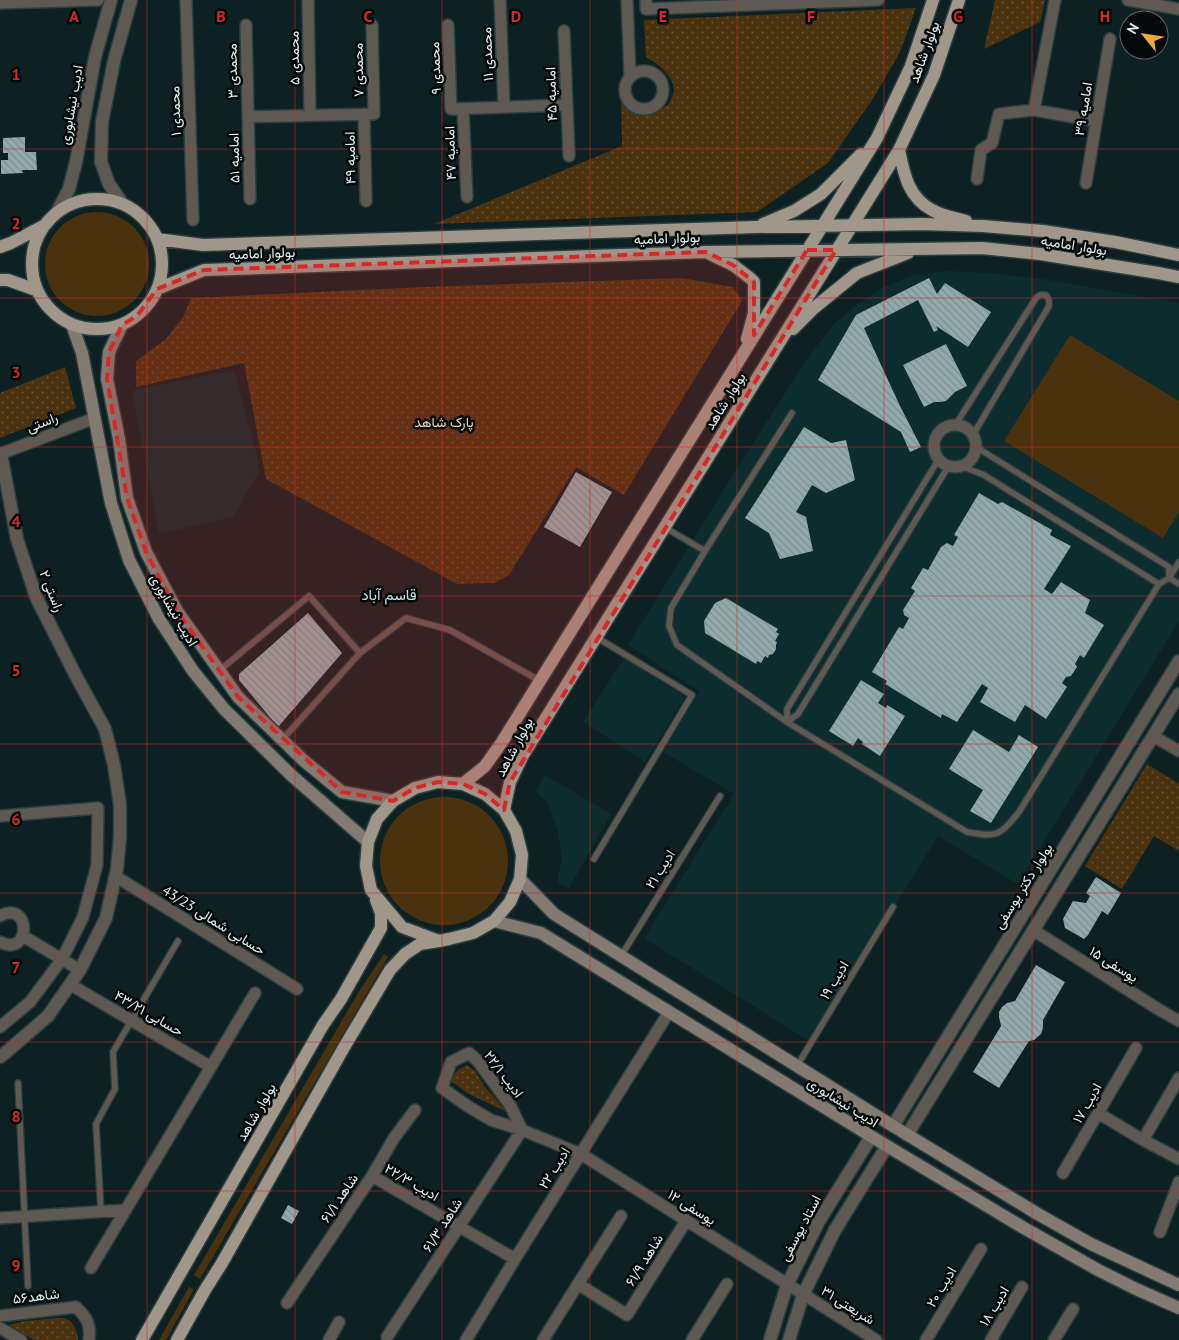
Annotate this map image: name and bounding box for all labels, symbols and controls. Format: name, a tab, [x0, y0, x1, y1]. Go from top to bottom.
text: A	[69, 6, 79, 26]
text: B	[216, 6, 226, 26]
text: C	[364, 6, 373, 26]
text: D	[511, 6, 521, 26]
text: E	[659, 6, 667, 26]
text: F	[807, 6, 815, 26]
text: G	[953, 6, 963, 26]
text: H	[1100, 6, 1110, 26]
north arrow	[1119, 10, 1169, 60]
street label: بولوار شاهد	[905, 19, 943, 85]
text: N	[1123, 20, 1143, 37]
street label: محمدی ۱۱	[477, 27, 497, 81]
street label: محمدی ۵	[285, 31, 303, 85]
street label: محمدی ۹	[425, 41, 445, 95]
street label: محمدی ۳	[223, 43, 241, 99]
street label: محمدی ۷	[349, 43, 367, 97]
text: 1	[11, 64, 21, 84]
street label: ادیب نیشابوری	[55, 64, 87, 146]
street label: امامیه ۴۵	[541, 67, 561, 121]
street label: امامیه ۳۹	[1070, 81, 1096, 137]
street label: محمدی ۱	[165, 86, 185, 136]
street label: امامیه ۴۷	[440, 126, 460, 180]
street label: امامیه ۴۹	[341, 132, 359, 184]
street label: امامیه ۵۱	[225, 133, 243, 183]
text: 2	[11, 213, 21, 233]
street label: بولوار امامیه	[633, 228, 701, 248]
street label: بولوار امامیه	[1040, 231, 1108, 259]
street label: بولوار امامیه	[228, 243, 296, 263]
text: 3	[11, 362, 21, 382]
street label: بولوار شاهد	[700, 369, 750, 433]
street label: راستی	[24, 408, 60, 436]
park label: پارک شاهد	[414, 413, 474, 432]
text: 4	[11, 511, 21, 531]
street label: راستی ۲	[36, 568, 69, 615]
street label: ادیب نیشابوری	[146, 571, 202, 649]
district label: قاسم آباد	[361, 585, 417, 605]
text: 5	[11, 660, 21, 680]
street label: بولوار شاهد	[491, 714, 537, 780]
text: 6	[11, 809, 21, 829]
street label: بولوار دکتر یوسفی	[989, 840, 1057, 932]
street label: ادیب ۲۱	[641, 846, 679, 892]
street label: حسابی شمالی 43/23	[159, 881, 269, 959]
street label: یوسفی ۱۵	[1086, 942, 1142, 986]
text: 7	[11, 957, 21, 977]
street label: ادیب ۱۹	[816, 957, 852, 1003]
street label: حسابی ۴۳/۲۱	[111, 986, 187, 1040]
street label: ادیب ۲۲/۱	[480, 1047, 528, 1101]
street label: ادیب نیشابوری	[804, 1073, 882, 1131]
street label: بولوار شاهد	[232, 1080, 280, 1144]
street label: ادیب ۱۷	[1068, 1080, 1106, 1126]
text: 8	[11, 1106, 21, 1126]
street label: ادیب ۲۲	[534, 1144, 574, 1192]
street label: ادیب ۲۲/۳	[382, 1159, 442, 1205]
street label: شاهد ۶۱/۱	[316, 1170, 362, 1226]
street label: یوسفی ۱۲	[665, 1185, 719, 1229]
street label: استاد یوسفی	[775, 1192, 825, 1264]
street label: شاهد ۶۱/۳	[418, 1195, 466, 1255]
street label: شاهد ۶۱/۹	[621, 1231, 667, 1289]
text: 9	[11, 1255, 21, 1275]
street label: ادیب ۲۰	[922, 1263, 960, 1311]
street label: شریعتی ۳۱	[818, 1281, 878, 1329]
street label: ادیب ۱۸	[975, 1283, 1013, 1329]
street label: شاهد۵۶	[12, 1284, 60, 1308]

